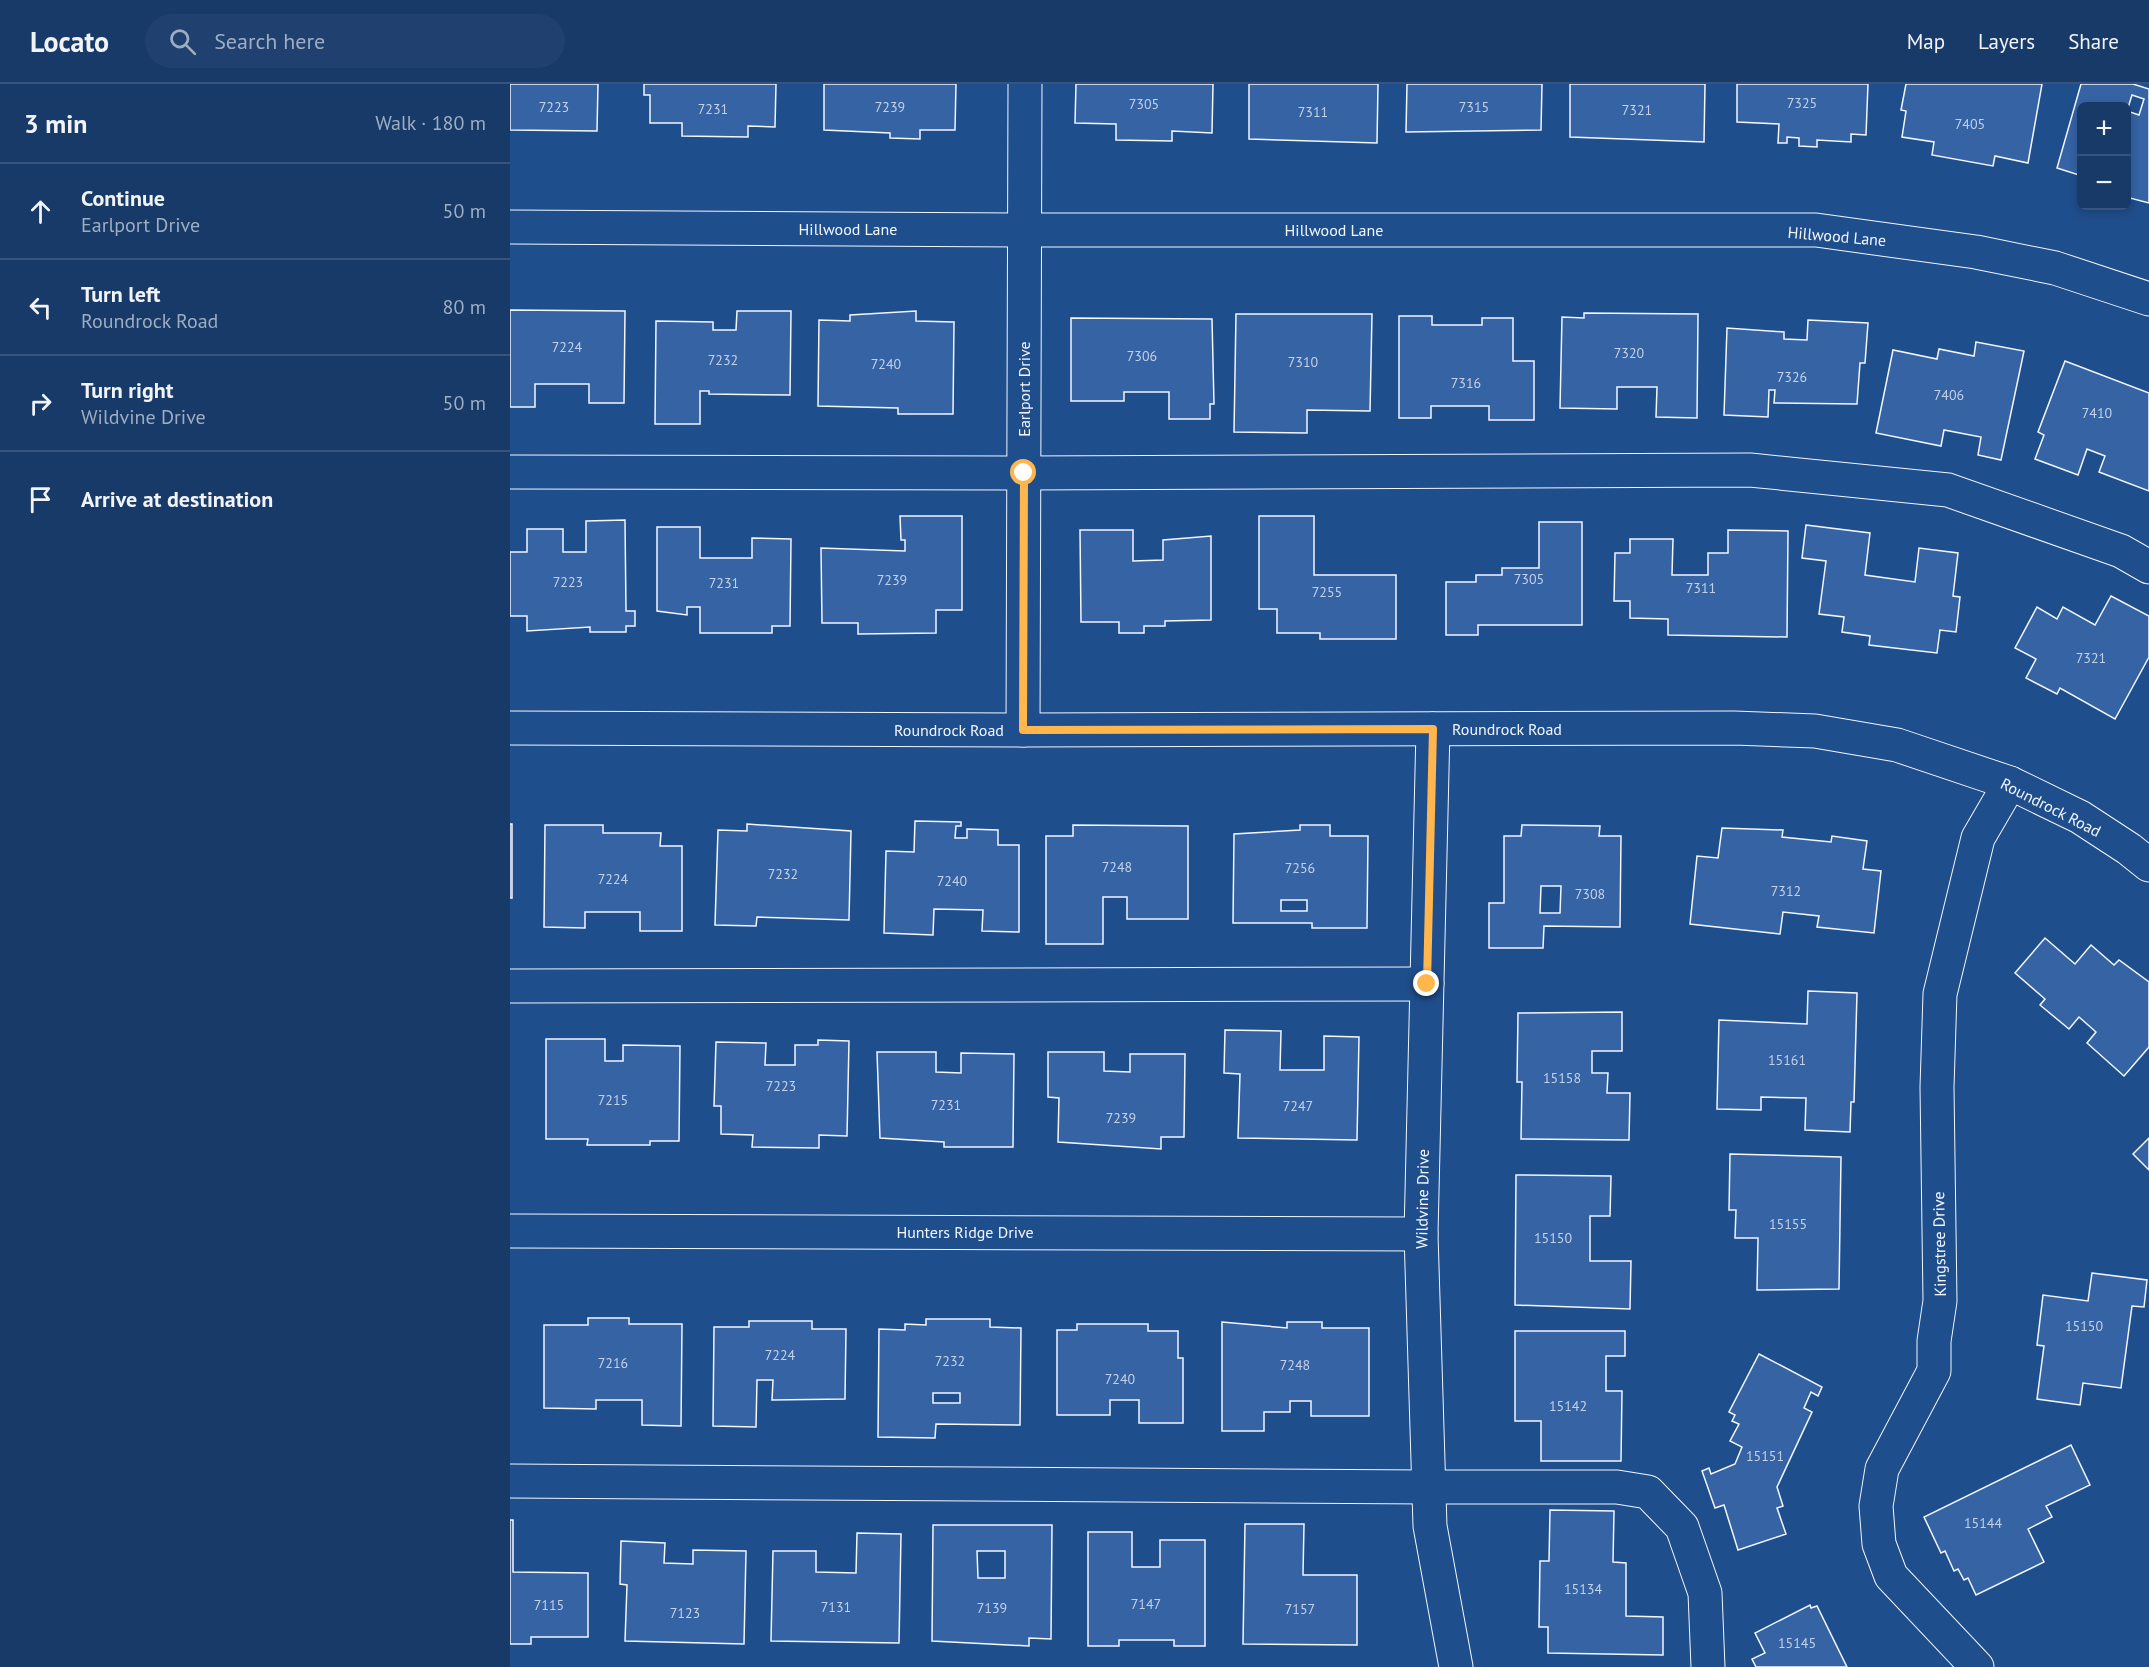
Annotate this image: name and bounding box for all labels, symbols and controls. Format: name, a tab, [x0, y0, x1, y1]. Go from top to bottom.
search box	[145, 14, 565, 68]
text: Locato	[30, 23, 109, 60]
icon: search	[166, 25, 199, 58]
text: Search here	[214, 27, 325, 55]
text: Map	[1907, 28, 1945, 55]
text: Layers	[1978, 28, 2035, 55]
text: Share	[2068, 28, 2119, 55]
house number: 7325	[1787, 94, 1817, 112]
house number: 7305	[1129, 95, 1159, 113]
house number: 7223	[539, 98, 569, 116]
house number: 7239	[875, 98, 905, 116]
house number: 7315	[1459, 98, 1489, 116]
house number: 7231	[698, 100, 728, 118]
house number: 7321	[1622, 101, 1652, 119]
map controls	[2077, 102, 2131, 210]
button: +	[2077, 102, 2131, 156]
house number: 7311	[1298, 103, 1328, 121]
text: 3 min	[24, 107, 87, 140]
text: Walk · 180 m	[375, 110, 486, 136]
house number: 7405	[1955, 115, 1985, 133]
button: −	[2077, 156, 2131, 210]
text: Continue	[81, 184, 165, 212]
icon: ahead	[24, 195, 57, 228]
text: 50 m	[443, 198, 486, 224]
text: Earlport Drive	[81, 212, 200, 238]
street label: Hillwood Lane	[799, 219, 897, 239]
street label: Hillwood Lane	[1285, 220, 1383, 240]
street label: Hillwood Lane	[1787, 222, 1887, 250]
text: Turn left	[81, 280, 161, 308]
icon: left	[24, 291, 57, 324]
text: 80 m	[443, 294, 486, 320]
text: Roundrock Road	[81, 308, 218, 334]
house number: 7224	[552, 338, 583, 356]
street label: Earlport Drive	[1014, 341, 1034, 437]
house number: 7320	[1614, 344, 1645, 362]
house number: 7306	[1127, 347, 1157, 365]
house number: 7232	[708, 351, 738, 369]
house number: 7310	[1288, 353, 1319, 371]
house number: 7240	[871, 355, 902, 373]
house number: 7326	[1777, 368, 1807, 386]
house number: 7316	[1451, 374, 1481, 392]
text: Turn right	[81, 376, 173, 404]
house number: 7406	[1934, 386, 1964, 404]
icon: right	[24, 387, 57, 420]
text: 50 m	[443, 390, 486, 416]
text: Wildvine Drive	[81, 404, 206, 430]
house number: 7410	[2082, 404, 2113, 422]
route start	[1010, 459, 1036, 485]
icon: arrive	[24, 483, 57, 516]
text: Arrive at destination	[81, 485, 273, 513]
house number: 7305	[1514, 570, 1544, 588]
house number: 7239	[877, 571, 907, 589]
house number: 7223	[553, 573, 583, 591]
house number: 7231	[709, 574, 739, 592]
house number: 7311	[1686, 579, 1716, 597]
house number: 7255	[1312, 583, 1342, 601]
house number: 7321	[2076, 649, 2106, 667]
street label: Roundrock Road	[1452, 719, 1562, 739]
street label: Roundrock Road	[894, 720, 1004, 740]
street label: Roundrock Road	[1998, 773, 2104, 841]
house number: 7248	[1102, 858, 1132, 876]
house number: 7256	[1285, 859, 1315, 877]
house number: 7232	[768, 865, 798, 883]
house number: 7224	[598, 870, 629, 888]
house number: 7240	[937, 872, 968, 890]
house number: 7312	[1771, 882, 1801, 900]
house number: 7308	[1575, 885, 1605, 903]
route end	[1413, 970, 1439, 996]
house number: 15161	[1768, 1051, 1806, 1069]
house number: 15158	[1543, 1069, 1581, 1087]
house number: 7223	[766, 1077, 796, 1095]
house number: 7215	[598, 1091, 628, 1109]
house number: 7231	[931, 1096, 961, 1114]
house number: 7247	[1283, 1097, 1313, 1115]
house number: 7239	[1106, 1109, 1136, 1127]
street label: Wildvine Drive	[1411, 1149, 1433, 1249]
street label: Kingstree Drive	[1928, 1191, 1950, 1297]
house number: 15155	[1769, 1215, 1807, 1233]
street label: Hunters Ridge Drive	[896, 1222, 1034, 1242]
house number: 15150	[1534, 1229, 1572, 1247]
house number: 15150	[2065, 1317, 2103, 1335]
house number: 7224	[765, 1346, 796, 1364]
house number: 7232	[935, 1352, 965, 1370]
house number: 7216	[598, 1354, 628, 1372]
house number: 7248	[1280, 1356, 1310, 1374]
house number: 7240	[1105, 1370, 1136, 1388]
house number: 15142	[1549, 1397, 1587, 1415]
house number: 15151	[1746, 1447, 1784, 1465]
house number: 15144	[1964, 1514, 2002, 1532]
house number: 15134	[1564, 1580, 1602, 1598]
house number: 7147	[1131, 1595, 1161, 1613]
house number: 7115	[534, 1596, 564, 1614]
house number: 7131	[821, 1598, 851, 1616]
house number: 7139	[977, 1599, 1007, 1617]
house number: 7157	[1285, 1600, 1315, 1618]
house number: 7123	[670, 1604, 700, 1622]
house number: 15145	[1778, 1634, 1816, 1652]

